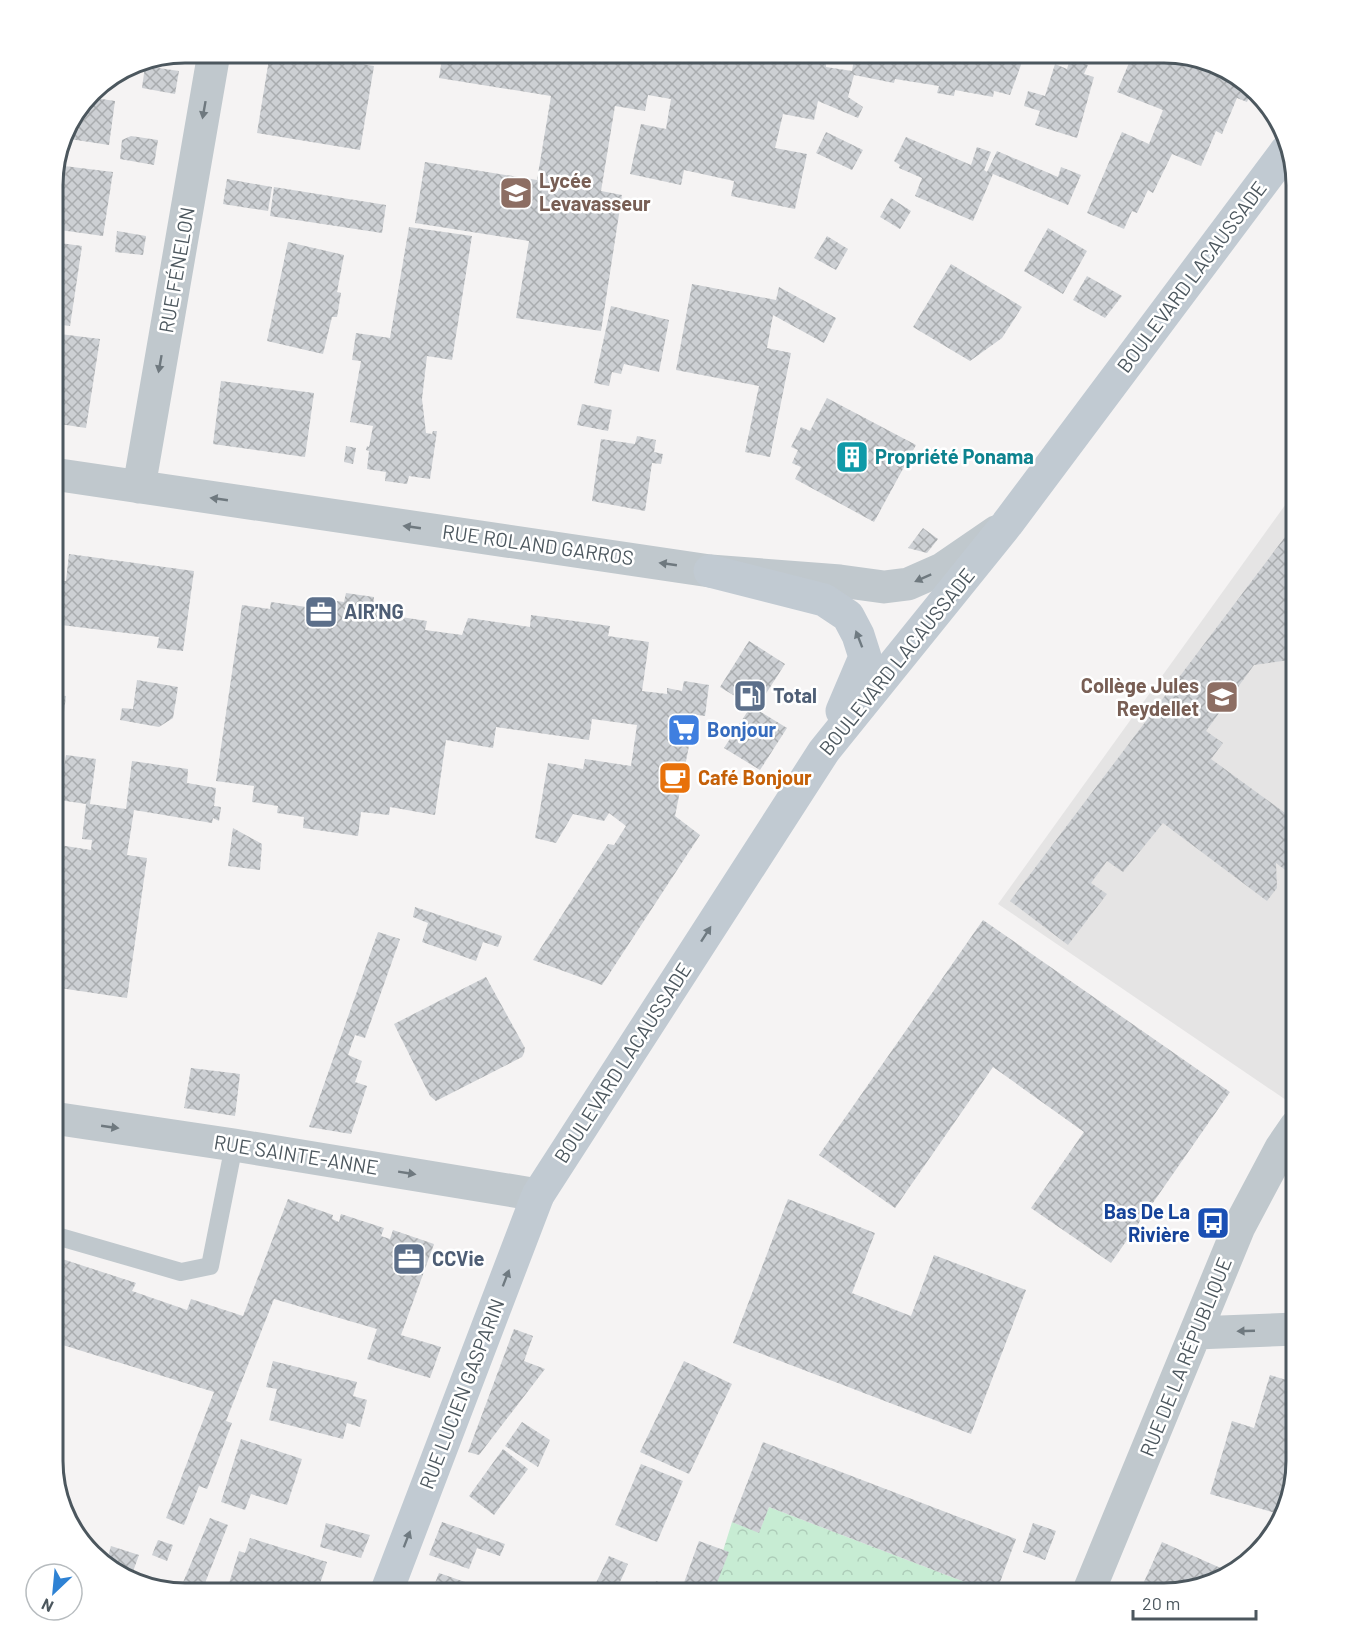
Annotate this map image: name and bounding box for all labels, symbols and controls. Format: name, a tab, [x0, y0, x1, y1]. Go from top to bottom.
one-way arrow	[199, 101, 208, 120]
place label: Lycée Levavasseur	[539, 168, 651, 215]
school or university icon: Lycée Levavasseur	[498, 175, 534, 211]
street label: BOULEVARD LACAUSSADE	[1111, 176, 1271, 377]
street label: RUE FÉNELON	[153, 205, 199, 335]
one-way arrow	[156, 355, 165, 374]
building icon: Propriété Ponama	[834, 439, 870, 475]
place label: Propriété Ponama	[875, 444, 1034, 468]
one-way arrow	[210, 494, 229, 503]
street label: RUE ROLAND GARROS	[441, 519, 635, 569]
one-way arrow	[403, 523, 422, 532]
one-way arrow	[658, 560, 677, 569]
street label: BOULEVARD LACAUSSADE	[813, 563, 979, 760]
one-way arrow	[913, 573, 931, 583]
office icon: AIR'NG	[303, 594, 339, 630]
place label: AIR'NG	[344, 599, 404, 623]
one-way arrow	[854, 630, 863, 648]
place label: Collège Jules Reydellet	[1081, 673, 1199, 720]
fuel station icon: Total	[732, 678, 768, 714]
school or university icon: Collège Jules Reydellet	[1204, 679, 1240, 715]
place label: Total	[773, 683, 817, 707]
supermarket icon: Bonjour	[666, 712, 702, 748]
place label: Bonjour	[707, 717, 777, 741]
cafe icon: Café Bonjour	[657, 760, 693, 796]
place label: Café Bonjour	[698, 765, 812, 789]
one-way arrow	[700, 926, 711, 942]
street label: BOULEVARD LACAUSSADE	[549, 958, 696, 1167]
one-way arrow	[101, 1122, 120, 1131]
street label: RUE SAINTE-ANNE	[212, 1129, 380, 1179]
one-way arrow	[397, 1169, 416, 1178]
place label: Bas De La Rivière	[1104, 1199, 1190, 1246]
bus stop icon: Bas De La Rivière	[1195, 1205, 1231, 1241]
office icon: CCVie	[391, 1241, 427, 1277]
place label: CCVie	[432, 1246, 485, 1270]
street label: RUE DE LA RÉPUBLIQUE	[1134, 1253, 1236, 1460]
one-way arrow	[502, 1269, 512, 1287]
street label: RUE LUCIEN GASPARIN	[414, 1295, 508, 1492]
one-way arrow	[1237, 1326, 1256, 1335]
one-way arrow	[403, 1530, 412, 1548]
north arrow	[24, 1562, 84, 1622]
scale bar	[1133, 1583, 1256, 1621]
text: 20 m	[1142, 1592, 1180, 1614]
text: N	[38, 1595, 56, 1617]

